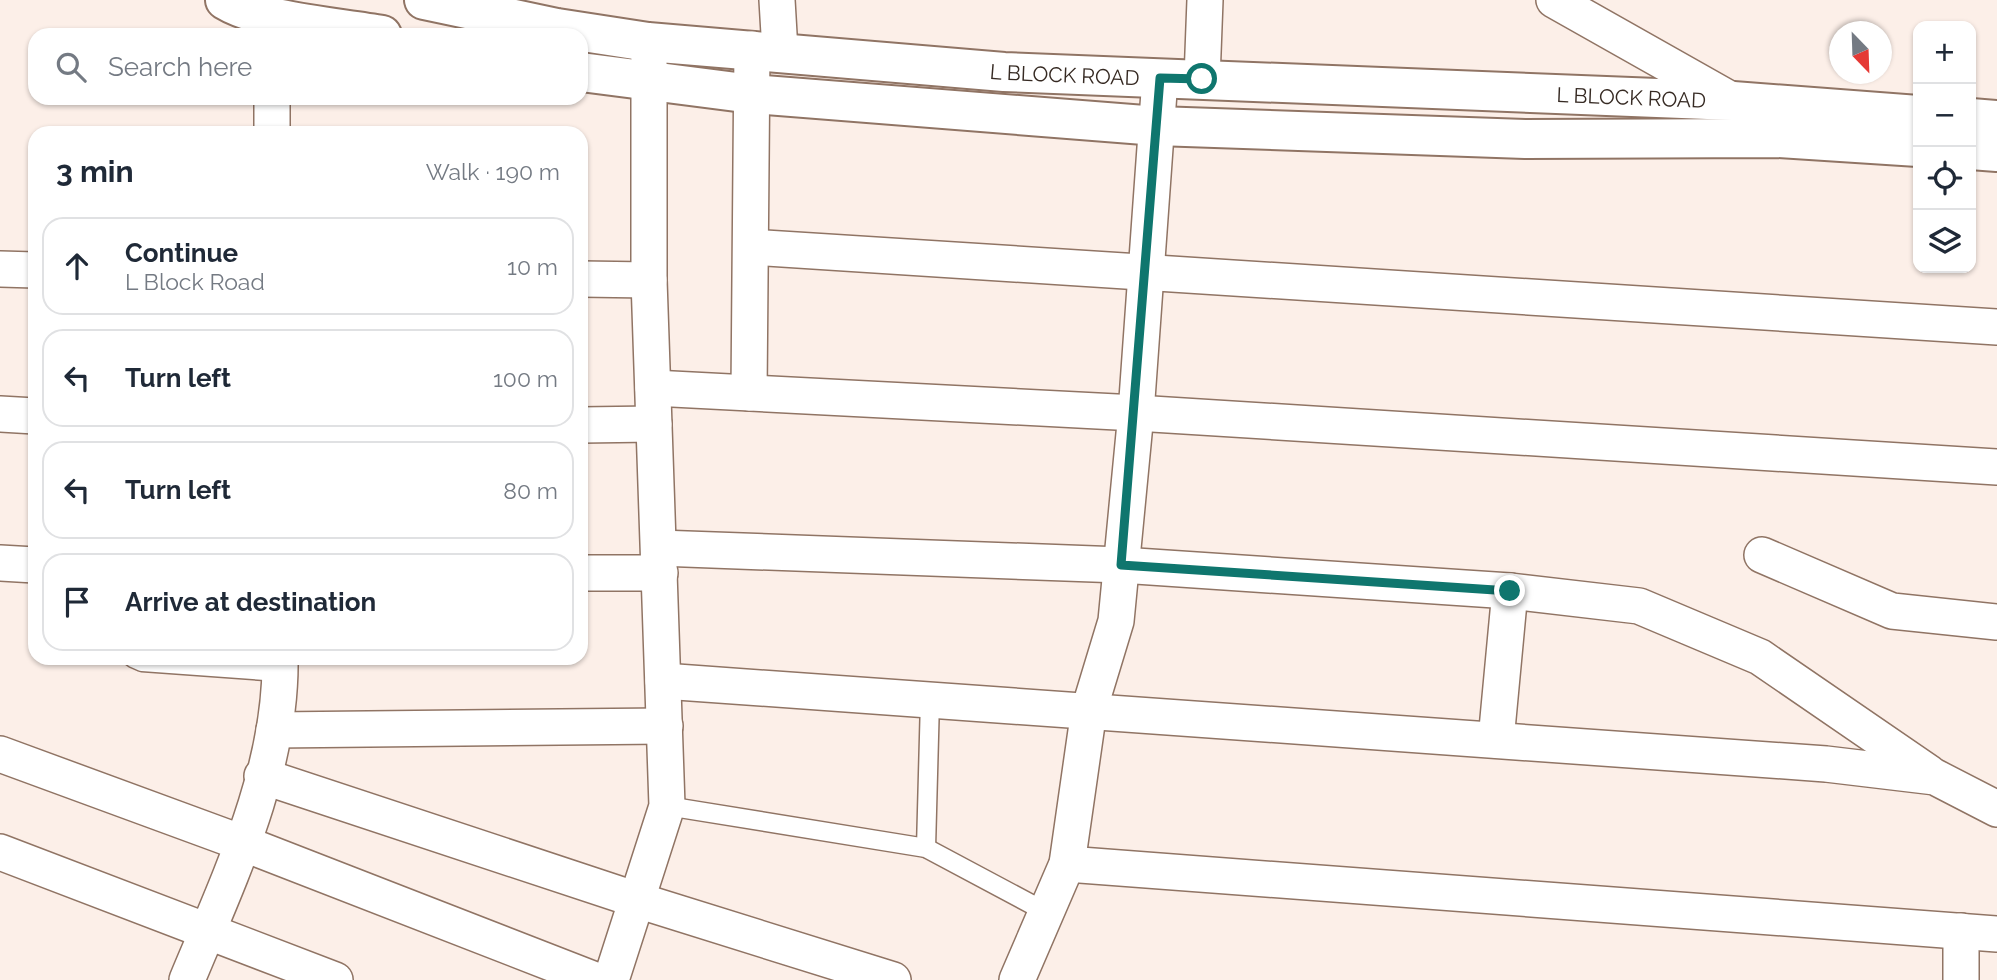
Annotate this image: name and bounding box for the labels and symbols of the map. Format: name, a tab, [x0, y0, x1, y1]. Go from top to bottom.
north arrow	[1829, 21, 1892, 84]
street label: L BLOCK ROAD	[989, 58, 1140, 90]
route start	[1186, 63, 1217, 94]
street label: L BLOCK ROAD	[1556, 81, 1707, 112]
route end	[1494, 575, 1525, 606]

